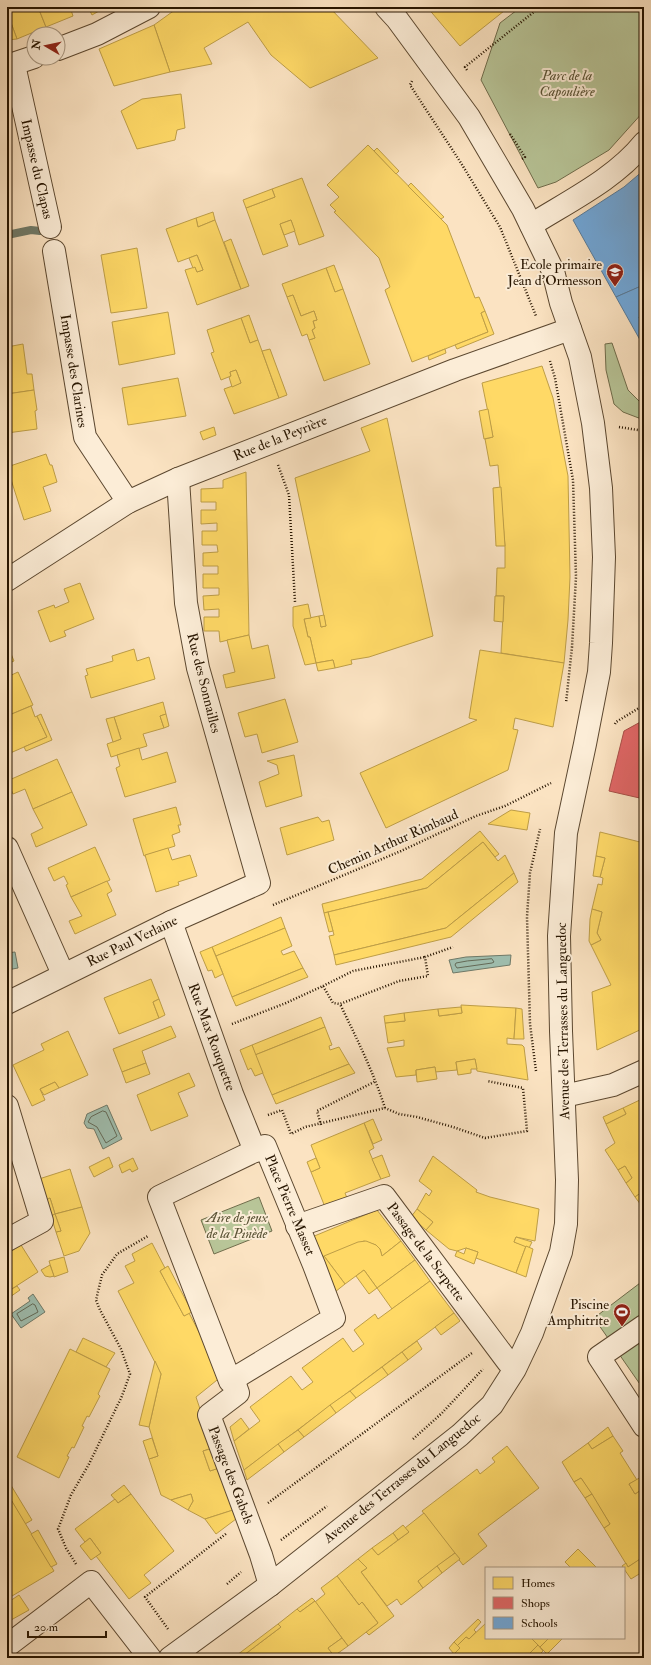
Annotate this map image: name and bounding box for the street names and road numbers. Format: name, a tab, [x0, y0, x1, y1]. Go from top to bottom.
street label: Impasse du Clapas	[16, 117, 57, 221]
street label: Impasse des Clarines	[56, 313, 91, 429]
street label: Rue de la Peyrière	[231, 411, 330, 465]
street label: Rue des Sonnailles	[183, 631, 225, 735]
street label: Chemin Arthur Rimbaud	[325, 806, 461, 878]
street label: Rue Paul Verlaine	[84, 912, 180, 970]
street label: Avenue des Terrasses du Languedoc	[553, 922, 573, 1121]
street label: Rue Max Rouquette	[185, 981, 239, 1093]
street label: Place Pierre Masset	[261, 1152, 319, 1258]
street label: Passage de la Serpette	[383, 1199, 469, 1305]
street label: Avenue des Terrasses du Languedoc	[319, 1409, 484, 1547]
street label: Passage des Gabels	[204, 1424, 258, 1527]

